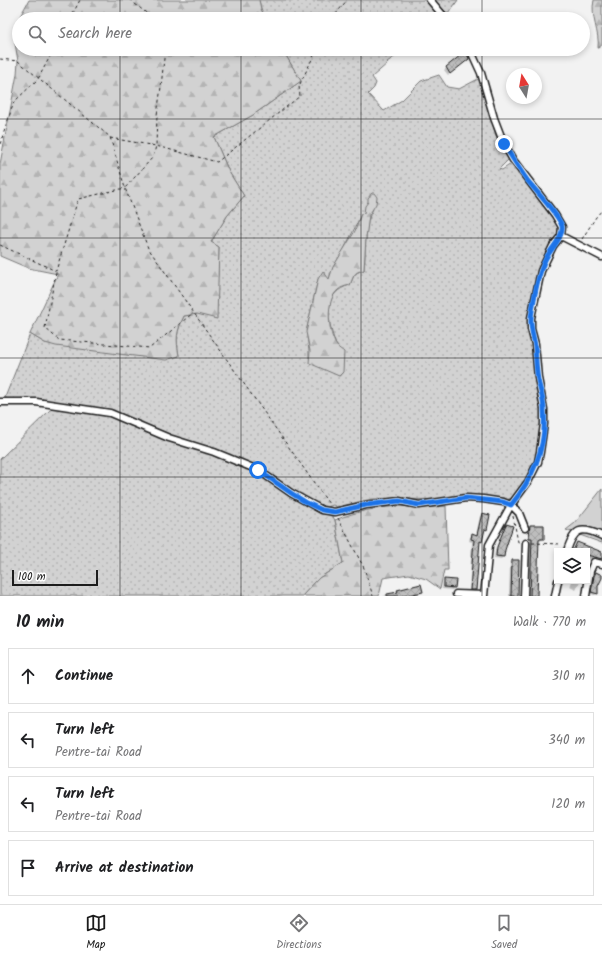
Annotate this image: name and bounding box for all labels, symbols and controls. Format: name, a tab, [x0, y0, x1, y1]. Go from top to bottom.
search box	[12, 12, 590, 56]
text: Search here	[58, 22, 132, 46]
icon: search	[26, 23, 48, 45]
north arrow	[506, 68, 542, 104]
route end	[495, 135, 513, 153]
route start	[249, 461, 267, 479]
map controls	[554, 548, 590, 584]
button: layers	[554, 548, 590, 584]
scale bar	[12, 568, 98, 587]
text: 100 m	[18, 568, 46, 586]
text: 10 min	[16, 609, 64, 636]
text: Walk · 770 m	[513, 612, 586, 633]
text: Continue	[55, 664, 113, 688]
icon: ahead	[17, 665, 39, 687]
text: 310 m	[551, 666, 585, 687]
text: Turn left	[55, 718, 115, 742]
icon: left	[17, 729, 39, 751]
text: 340 m	[548, 730, 585, 751]
text: Pentre-tai Road	[55, 742, 142, 763]
text: Turn left	[55, 782, 115, 806]
icon: left	[17, 793, 39, 815]
text: 120 m	[551, 794, 585, 815]
text: Pentre-tai Road	[55, 806, 142, 827]
text: Arrive at destination	[55, 856, 194, 880]
icon: arrive	[17, 857, 39, 879]
tab: Map	[85, 912, 107, 954]
tab: Directions	[276, 912, 322, 954]
tab: Saved	[491, 912, 517, 954]

